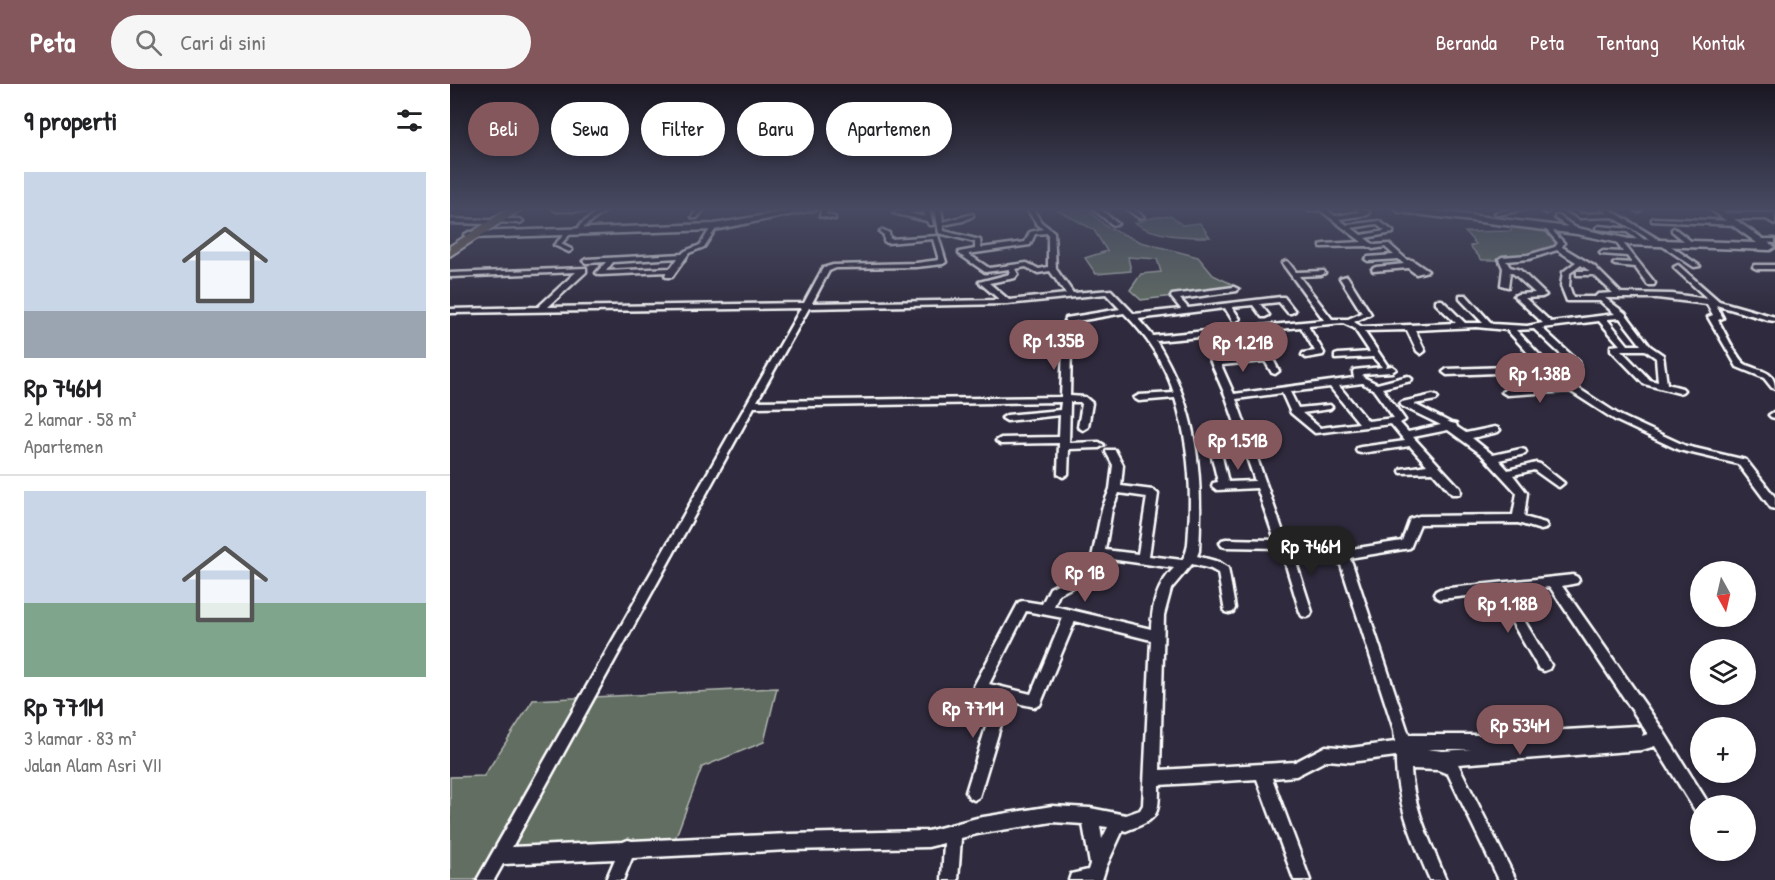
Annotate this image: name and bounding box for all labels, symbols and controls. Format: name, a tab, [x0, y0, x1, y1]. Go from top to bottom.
search box	[111, 15, 531, 69]
text: Peta	[30, 23, 75, 61]
icon: search	[132, 26, 165, 59]
text: Cari di sini	[180, 27, 266, 57]
text: Beranda	[1436, 28, 1497, 57]
text: Peta	[1530, 28, 1564, 57]
text: Tentang	[1597, 28, 1659, 57]
text: Kontak	[1692, 28, 1745, 57]
chip: Beli	[468, 102, 539, 156]
chip: Sewa	[551, 102, 629, 156]
chip: Filter	[641, 102, 725, 156]
chip: Baru	[737, 102, 814, 156]
chip: Apartemen	[826, 102, 952, 156]
text: 9 properti	[24, 103, 117, 138]
icon: filters	[393, 104, 426, 137]
icon: home	[171, 211, 279, 319]
pin: Rp 1.35B	[992, 320, 1116, 371]
pin: Rp 1.21B	[1181, 322, 1305, 373]
text: Rp 1.35B	[1023, 326, 1085, 353]
text: Rp 1.21B	[1213, 328, 1273, 355]
pin: Rp 1.38B	[1478, 353, 1602, 404]
text: Rp 1.38B	[1509, 359, 1571, 386]
text: Rp 746M	[24, 370, 101, 405]
text: 2 kamar · 58 m²	[24, 405, 136, 432]
pin: Rp 1.51B	[1176, 420, 1300, 471]
text: Rp 1.51B	[1208, 426, 1268, 453]
text: Apartemen	[24, 432, 103, 459]
pin: Rp 746M	[1256, 526, 1366, 577]
icon: home	[171, 530, 279, 638]
text: Rp 746M	[1281, 532, 1341, 559]
pin: Rp 1B	[1043, 552, 1127, 603]
text: Rp 1B	[1065, 558, 1105, 585]
north arrow	[1690, 561, 1756, 627]
map controls	[1690, 561, 1756, 861]
pin: Rp 1.18B	[1446, 583, 1570, 634]
text: Rp 1.18B	[1478, 589, 1538, 616]
button: layers	[1690, 639, 1756, 705]
pin: Rp 771M	[918, 688, 1028, 739]
text: Rp 771M	[24, 689, 104, 724]
text: Rp 771M	[942, 694, 1004, 721]
pin: Rp 534M	[1465, 705, 1575, 756]
text: Rp 534M	[1490, 711, 1550, 738]
button: +	[1690, 717, 1756, 783]
text: 3 kamar · 83 m²	[24, 724, 136, 751]
text: Jalan Alam Asri VII	[24, 751, 162, 778]
button: −	[1690, 795, 1756, 861]

